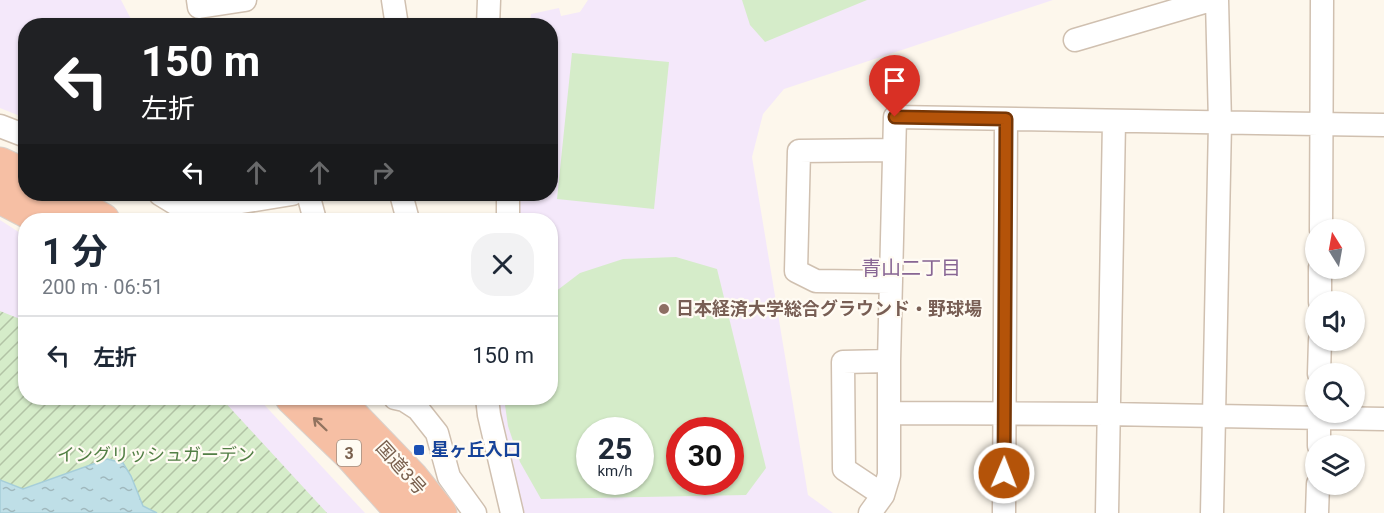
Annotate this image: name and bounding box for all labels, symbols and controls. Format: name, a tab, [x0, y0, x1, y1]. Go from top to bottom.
text: 150 m	[141, 37, 260, 86]
icon: left	[42, 42, 120, 120]
pin	[869, 55, 920, 117]
icon: arrive	[878, 64, 911, 97]
text: 左折	[141, 93, 195, 125]
icon: left	[177, 156, 210, 189]
icon: ahead	[240, 156, 273, 189]
icon: ahead	[303, 156, 336, 189]
icon: right	[366, 156, 399, 189]
north arrow	[1305, 219, 1365, 279]
map controls	[1305, 219, 1365, 495]
text: 1 分	[42, 231, 108, 273]
button: close	[471, 233, 534, 296]
district label: 青山二丁目	[861, 256, 961, 280]
text: 200 m · 06:51	[42, 275, 163, 299]
button: sound	[1305, 291, 1365, 351]
place label: 日本経済大学総合グラウンド・野球場	[676, 298, 982, 319]
marker: 日本経済大学総合グラウンド・野球場	[657, 302, 671, 316]
icon: left	[42, 339, 75, 372]
text: 150 m	[472, 343, 534, 368]
text: 左折	[93, 345, 137, 370]
button: search	[1305, 363, 1365, 423]
one-way arrow	[312, 417, 327, 432]
speed limit sign: 30	[666, 417, 744, 495]
text: 25	[598, 431, 632, 466]
button: layers	[1305, 435, 1365, 495]
street label: 国道3号	[372, 437, 431, 499]
place label: 星ヶ丘入口	[431, 439, 521, 460]
road number: 3	[337, 440, 361, 466]
position arrow	[972, 441, 1036, 505]
marker: 星ヶ丘入口	[412, 443, 426, 457]
park label: イングリッシュガーデン	[57, 444, 255, 465]
text: km/h	[597, 462, 633, 480]

